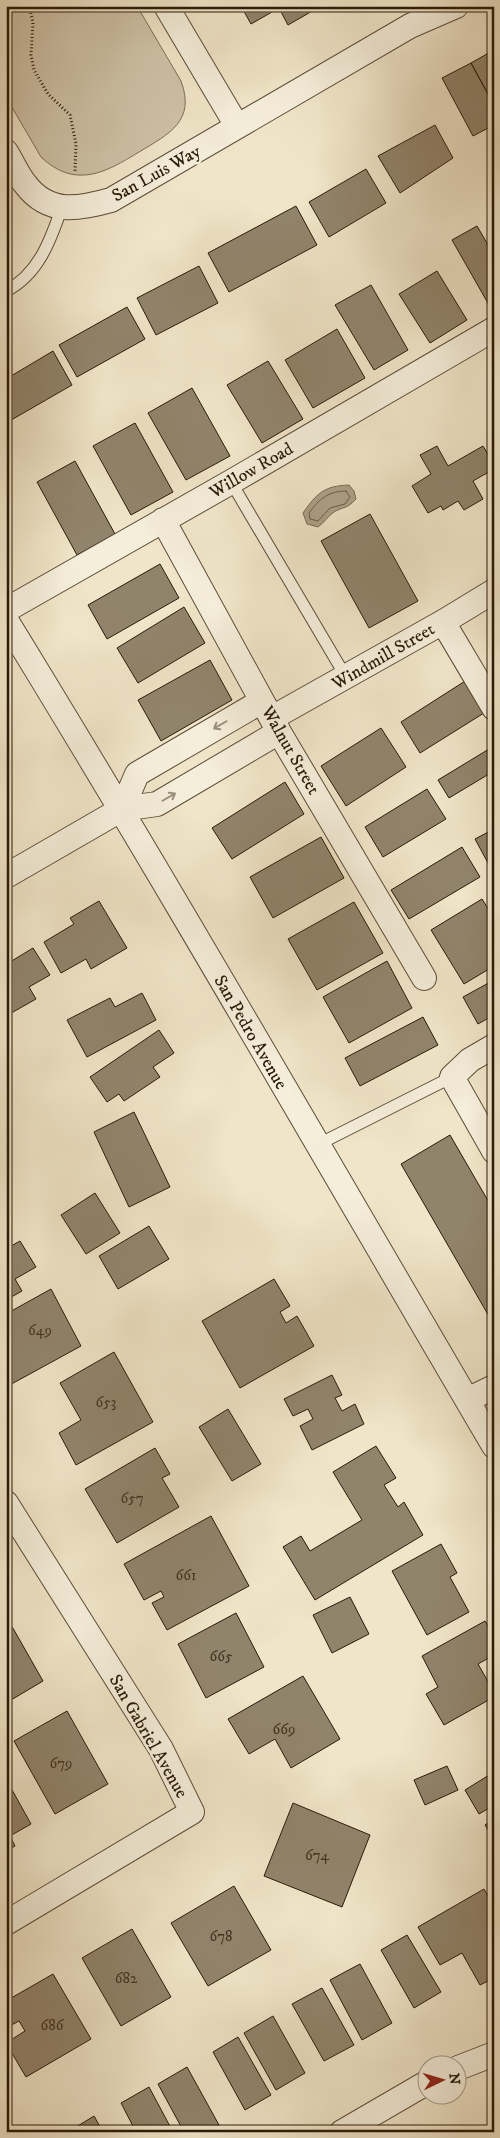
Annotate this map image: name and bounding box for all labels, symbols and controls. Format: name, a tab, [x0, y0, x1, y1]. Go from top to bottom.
street label: San Luis Way	[108, 140, 205, 207]
street label: Willow Road	[205, 438, 297, 504]
street label: Windmill Street	[327, 619, 439, 696]
street label: Walnut Street	[255, 701, 324, 799]
one-way arrow	[214, 721, 228, 731]
one-way arrow	[161, 792, 175, 802]
street label: San Pedro Avenue	[209, 971, 292, 1094]
house number: 649	[28, 1321, 52, 1340]
house number: 653	[96, 1393, 116, 1412]
house number: 657	[120, 1489, 144, 1508]
house number: 661	[175, 1566, 197, 1585]
house number: 665	[209, 1647, 233, 1666]
street label: San Gabriel Avenue	[104, 1671, 192, 1802]
house number: 669	[272, 1720, 296, 1739]
house number: 679	[49, 1754, 73, 1773]
house number: 674	[305, 1846, 329, 1865]
house number: 678	[209, 1927, 233, 1946]
house number: 682	[115, 1969, 138, 1988]
house number: 686	[40, 2016, 65, 2035]
north arrow	[418, 2056, 468, 2106]
text: N	[444, 2072, 463, 2086]

